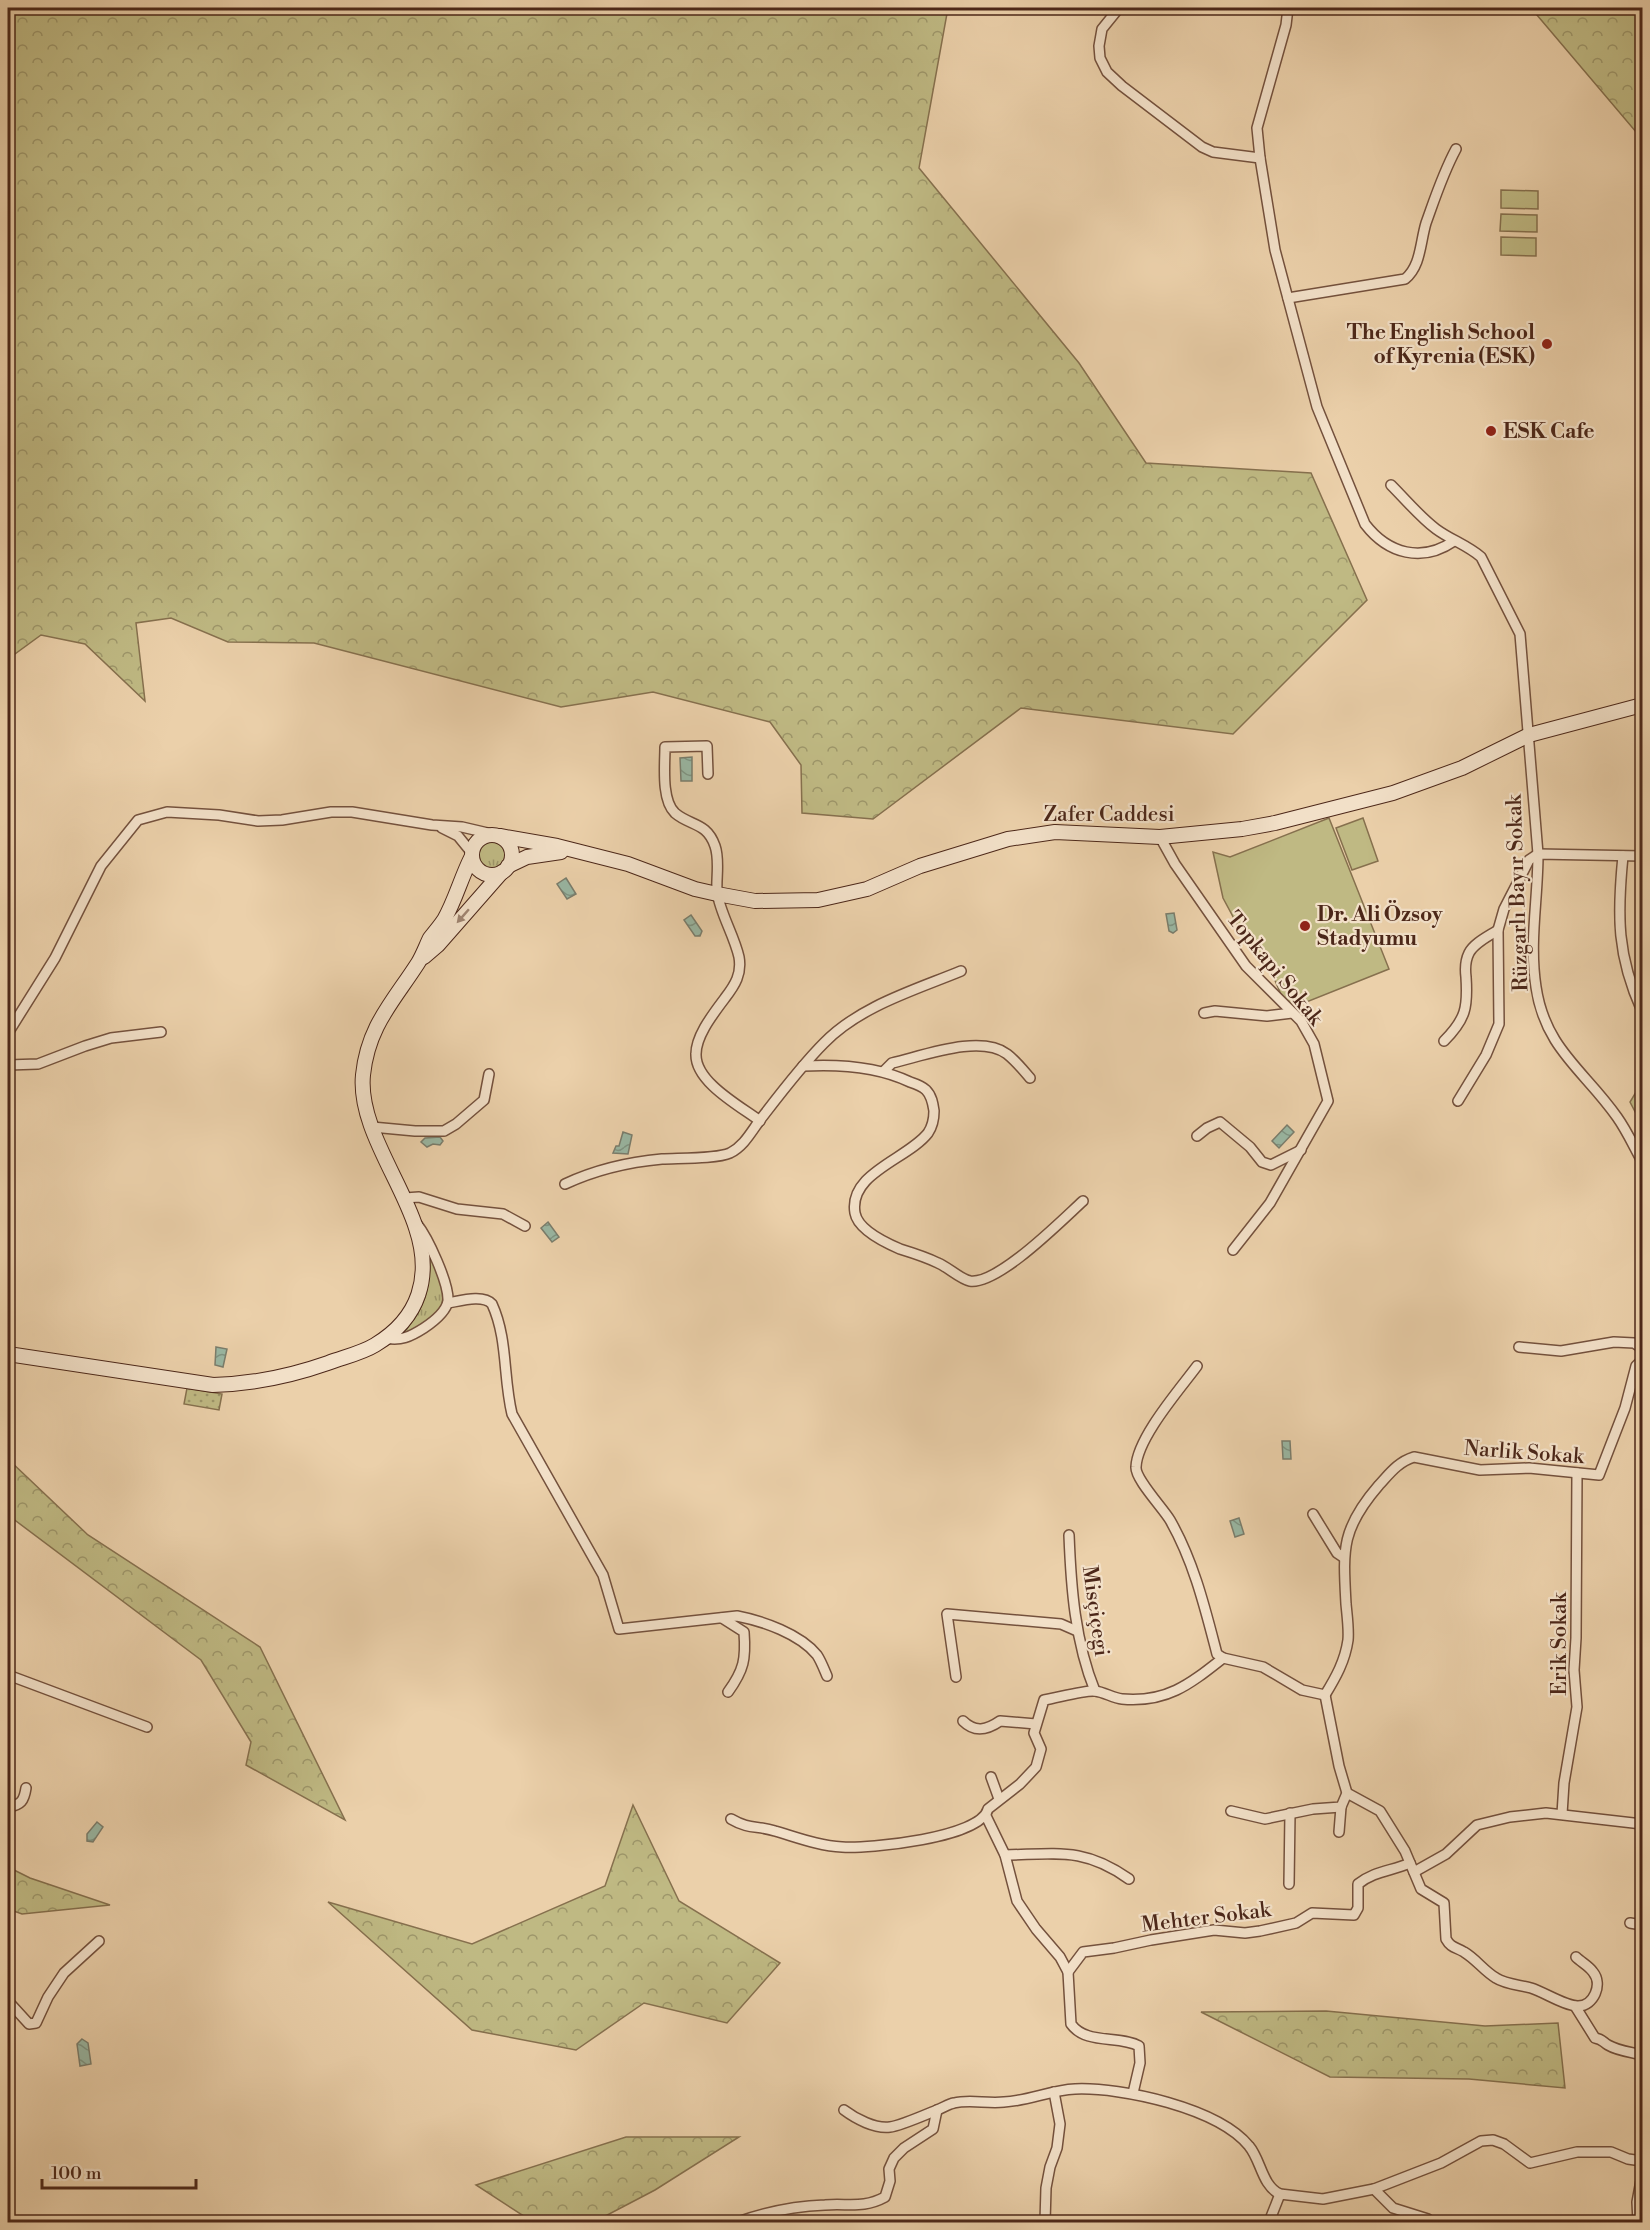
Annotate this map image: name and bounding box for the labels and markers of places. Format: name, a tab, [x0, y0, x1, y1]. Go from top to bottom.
place label: The English School of Kyrenia (ESK)	[1347, 320, 1535, 370]
marker: The English School of Kyrenia (ESK)	[1540, 337, 1554, 351]
place label: ESK Cafe	[1503, 419, 1595, 445]
marker: ESK Cafe	[1484, 424, 1498, 438]
place label: Dr. Ali Özsoy Stadyumu	[1317, 899, 1443, 952]
marker: Dr. Ali Özsoy Stadyumu	[1298, 919, 1312, 933]

